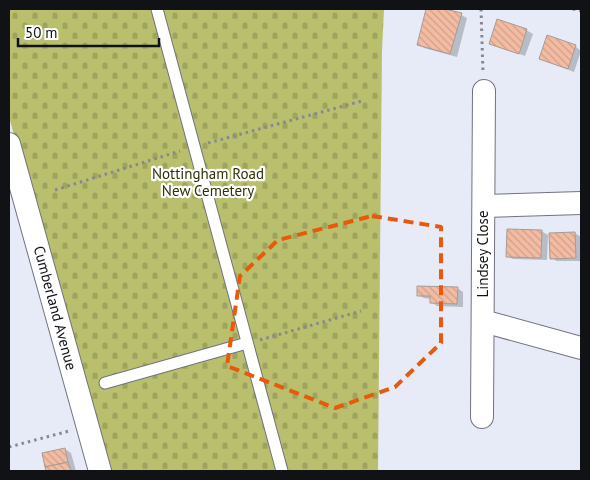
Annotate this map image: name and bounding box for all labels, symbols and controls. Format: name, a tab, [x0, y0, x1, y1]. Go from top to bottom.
scale bar	[18, 15, 159, 47]
text: 50 m	[25, 23, 58, 42]
park label: Nottingham Road New Cemetery	[152, 164, 264, 200]
street label: Lindsey Close	[473, 210, 492, 298]
street label: Cumberland Avenue	[30, 244, 81, 372]

